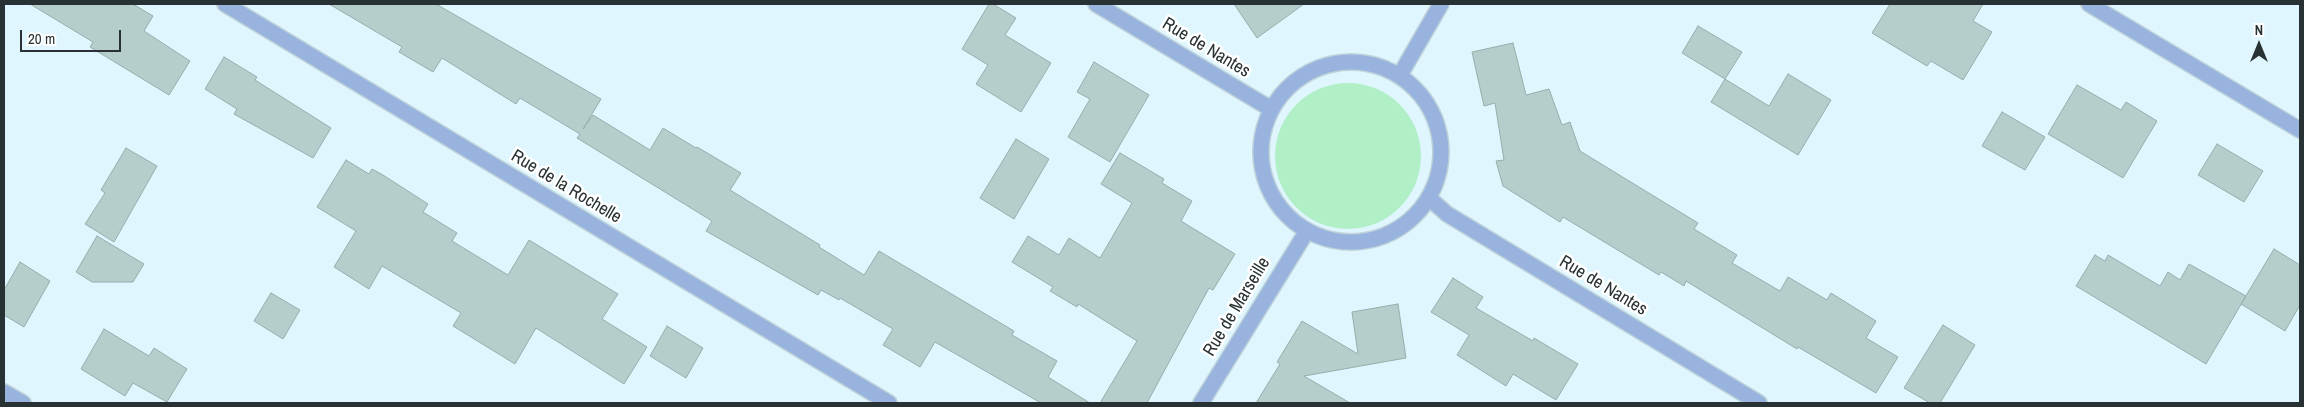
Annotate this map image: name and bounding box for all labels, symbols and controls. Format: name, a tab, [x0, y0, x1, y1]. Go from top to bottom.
street label: Rue de Nantes	[1158, 13, 1254, 83]
scale bar	[22, 20, 124, 52]
north arrow	[2234, 20, 2284, 70]
text: N	[2255, 21, 2263, 39]
text: 20 m	[28, 28, 55, 49]
street label: Rue de la Rochelle	[507, 146, 625, 228]
street label: Rue de Nantes	[1555, 251, 1651, 321]
street label: Rue de Marseille	[1199, 254, 1275, 360]

